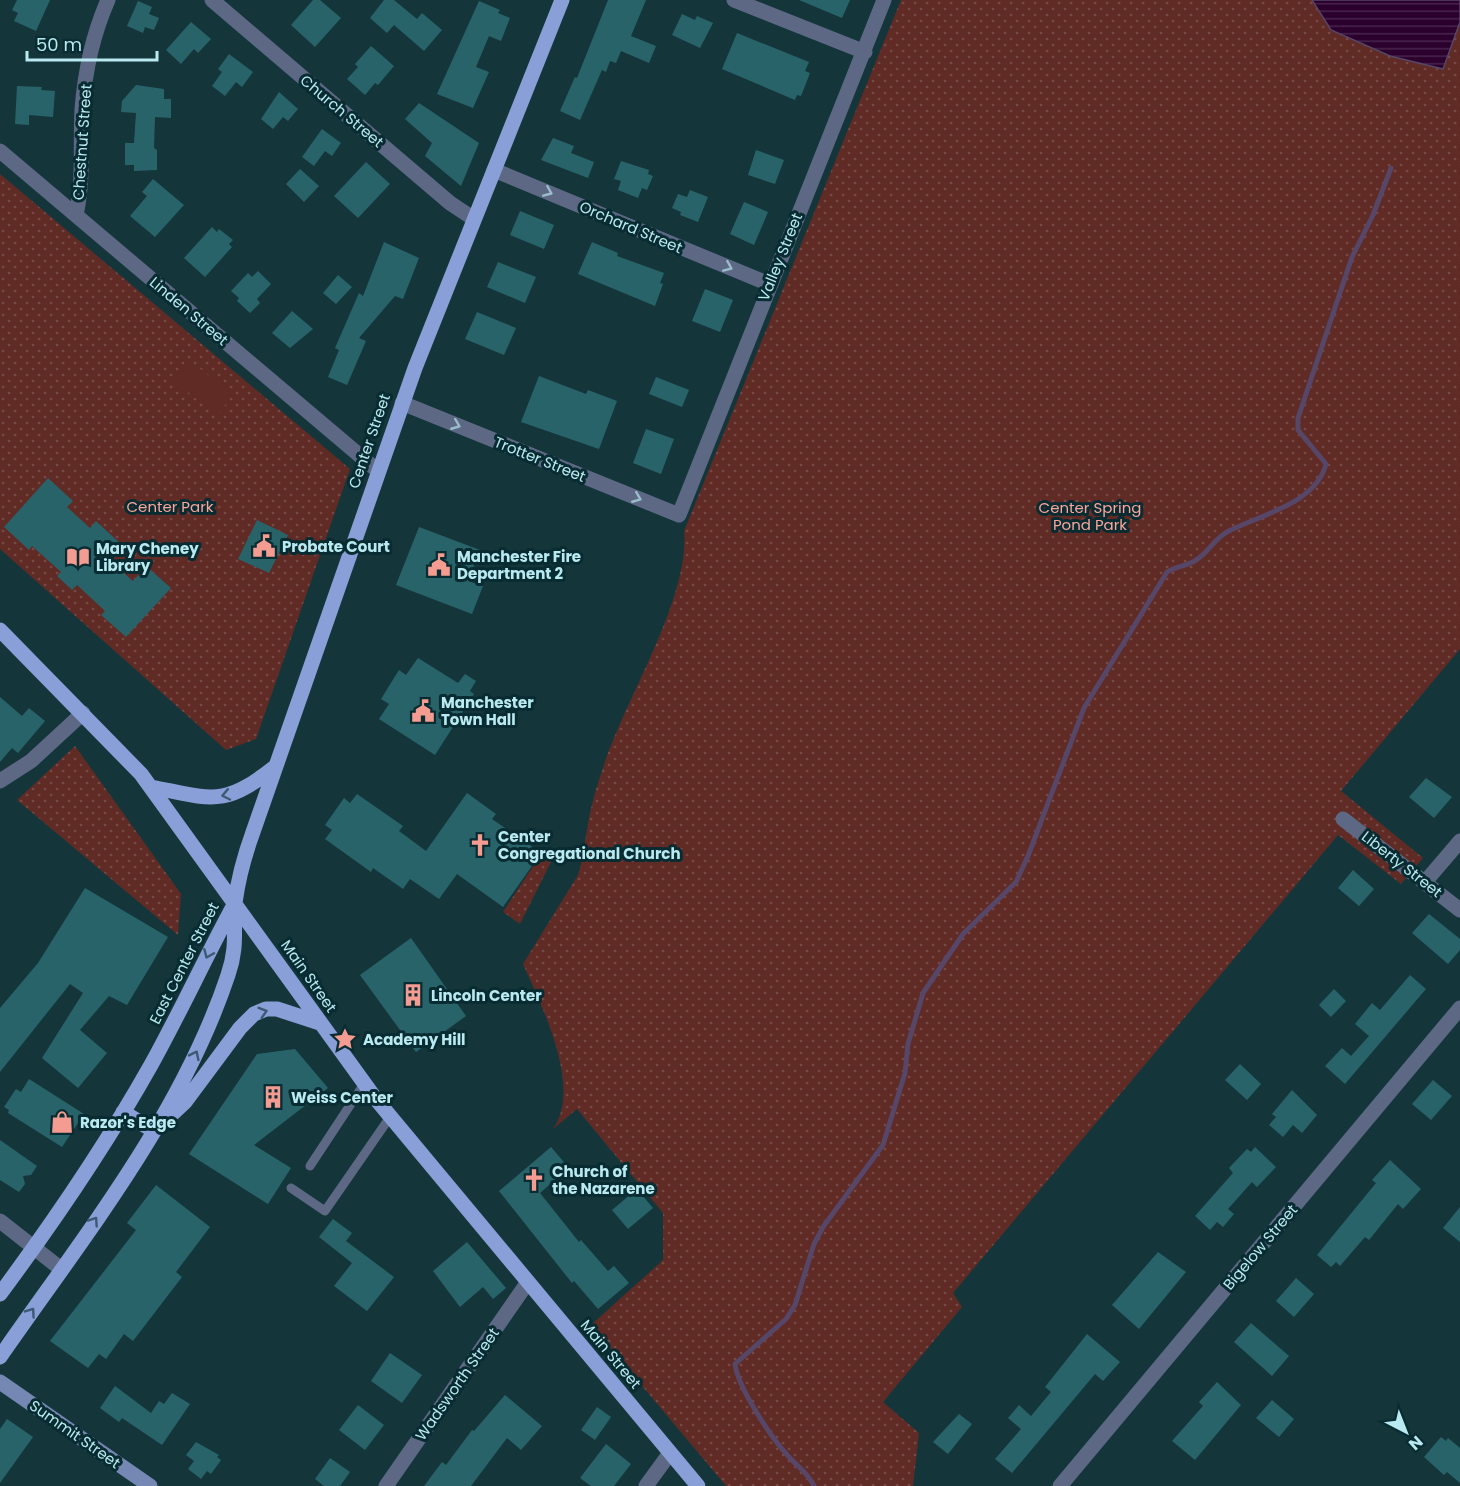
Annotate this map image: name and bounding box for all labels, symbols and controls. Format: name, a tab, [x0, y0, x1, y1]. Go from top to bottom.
scale bar	[27, 24, 158, 62]
text: 50 m	[36, 32, 82, 57]
street label: Church Street	[296, 70, 388, 152]
street label: Chestnut Street	[67, 83, 97, 201]
one-way arrow	[541, 185, 552, 197]
street label: Orchard Street	[576, 196, 686, 258]
street label: Valley Street	[753, 210, 807, 304]
one-way arrow	[721, 260, 732, 272]
street label: Linden Street	[145, 272, 233, 350]
street label: Center Street	[343, 391, 395, 491]
one-way arrow	[450, 418, 461, 430]
street label: Trotter Street	[491, 431, 589, 487]
one-way arrow	[631, 491, 642, 503]
park label: Center Park	[127, 496, 214, 517]
park label: Center Spring Pond Park	[1039, 497, 1141, 535]
public building icon: Probate Court	[251, 533, 277, 559]
place label: Probate Court	[282, 536, 390, 557]
place label: Mary Cheney Library	[96, 538, 199, 576]
library icon: Mary Cheney Library	[65, 544, 91, 570]
place label: Manchester Fire Department 2	[457, 546, 581, 584]
public building icon: Manchester Fire Department 2	[426, 552, 452, 578]
place label: Manchester Town Hall	[441, 692, 534, 730]
public building icon: Manchester Town Hall	[410, 698, 436, 724]
one-way arrow	[221, 788, 231, 801]
place label: Center Congregational Church	[498, 826, 681, 864]
street label: Liberty Street	[1357, 826, 1447, 902]
church icon: Center Congregational Church	[467, 832, 493, 858]
street label: East Center Street	[144, 899, 224, 1027]
street label: Main Street	[276, 935, 342, 1017]
one-way arrow	[203, 948, 215, 959]
building icon: Lincoln Center	[400, 982, 426, 1008]
place label: Lincoln Center	[431, 985, 542, 1006]
one-way arrow	[257, 1007, 267, 1019]
place icon: Academy Hill	[332, 1026, 358, 1052]
place label: Academy Hill	[363, 1029, 466, 1050]
one-way arrow	[187, 1050, 199, 1061]
building icon: Weiss Center	[260, 1084, 286, 1110]
place label: Weiss Center	[291, 1087, 393, 1108]
shop icon: Razor's Edge	[49, 1109, 75, 1135]
place label: Razor's Edge	[80, 1112, 176, 1133]
place label: Church of the Nazarene	[552, 1161, 655, 1199]
church icon: Church of the Nazarene	[521, 1167, 547, 1193]
street label: Bigelow Street	[1218, 1200, 1302, 1294]
one-way arrow	[87, 1217, 98, 1228]
one-way arrow	[24, 1308, 35, 1319]
street label: Main Street	[576, 1315, 646, 1393]
street label: Wadsworth Street	[410, 1323, 504, 1445]
street label: Summit Street	[25, 1395, 125, 1473]
north arrow	[1376, 1402, 1436, 1462]
text: N	[1404, 1430, 1428, 1455]

